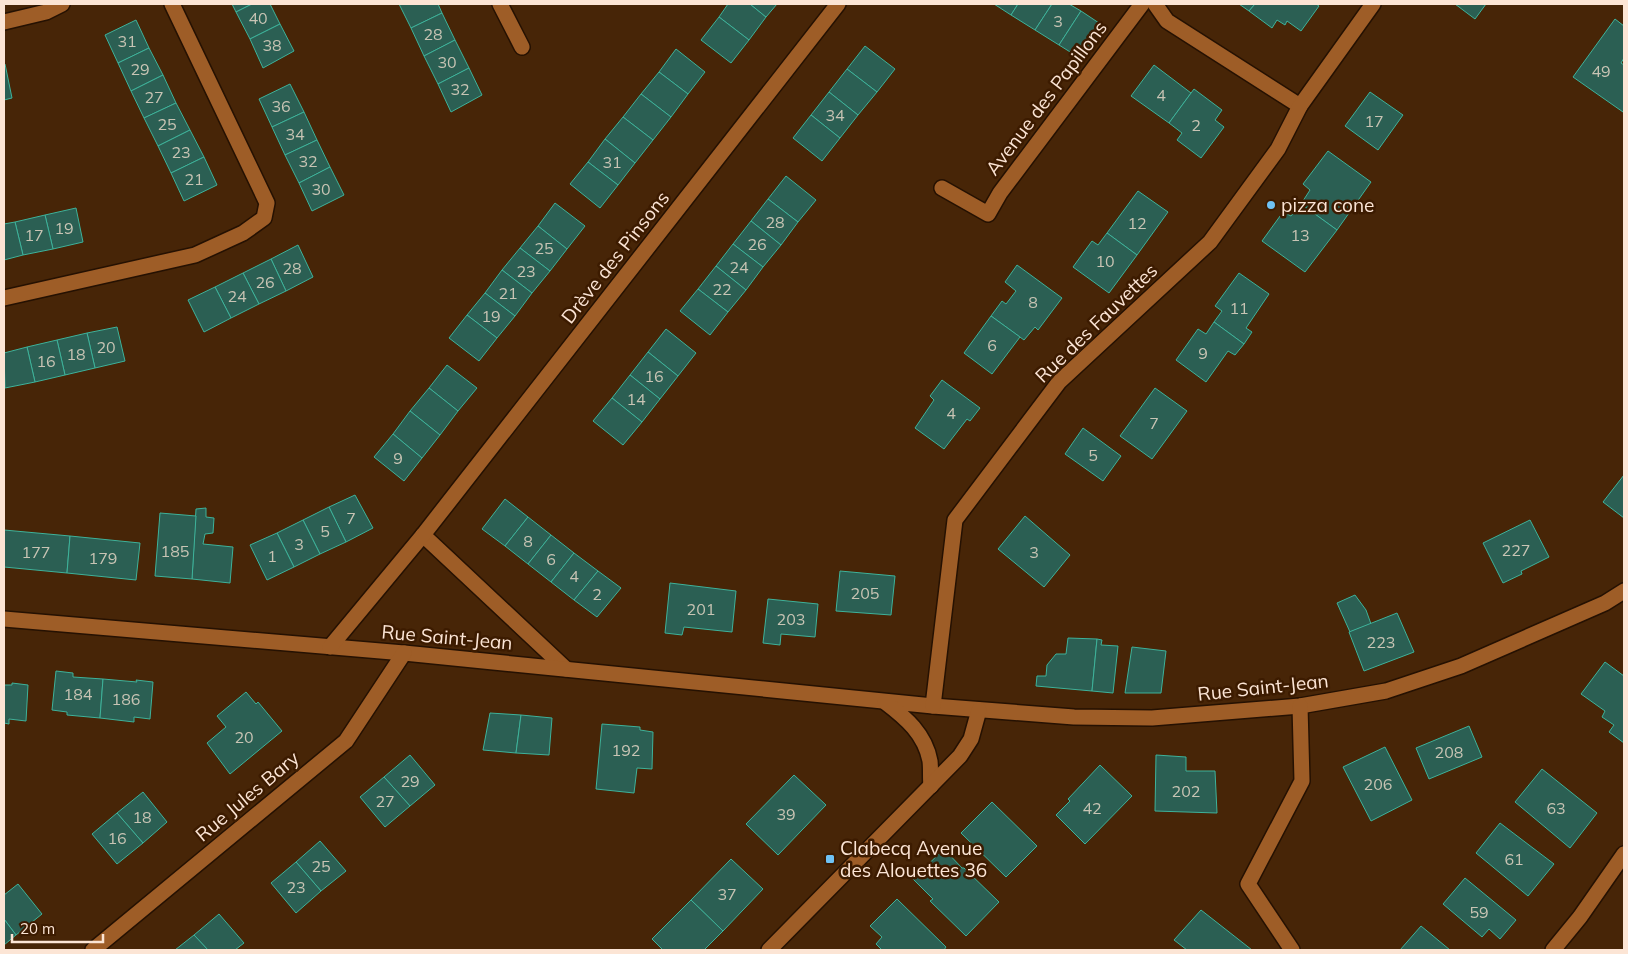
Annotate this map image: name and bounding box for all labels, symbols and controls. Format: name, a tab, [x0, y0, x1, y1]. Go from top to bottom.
house number: 40	[248, 8, 268, 28]
house number: 3	[1053, 11, 1063, 31]
street label: Avenue des Papillons	[980, 16, 1112, 180]
house number: 28	[423, 24, 443, 44]
house number: 31	[117, 31, 137, 51]
house number: 38	[262, 35, 282, 55]
house number: 30	[437, 52, 457, 72]
house number: 29	[130, 59, 150, 79]
house number: 49	[1591, 61, 1611, 81]
house number: 32	[450, 79, 470, 99]
house number: 4	[1156, 85, 1166, 105]
house number: 27	[144, 87, 164, 107]
house number: 36	[271, 96, 291, 116]
house number: 34	[825, 105, 845, 125]
house number: 17	[1364, 111, 1384, 131]
house number: 25	[157, 114, 177, 134]
house number: 2	[1191, 115, 1201, 135]
house number: 34	[285, 124, 305, 144]
house number: 23	[171, 142, 191, 162]
house number: 32	[298, 151, 318, 171]
house number: 31	[602, 152, 622, 172]
house number: 21	[184, 169, 204, 189]
house number: 30	[311, 179, 331, 199]
street label: Drève des Pinsons	[556, 186, 674, 328]
place label: pizza cone	[1281, 193, 1374, 217]
marker: pizza cone	[1265, 199, 1277, 211]
house number: 28	[765, 212, 785, 232]
house number: 12	[1127, 213, 1147, 233]
house number: 19	[54, 218, 74, 238]
house number: 17	[24, 225, 44, 245]
house number: 13	[1290, 225, 1310, 245]
house number: 26	[747, 234, 767, 254]
house number: 25	[534, 238, 554, 258]
house number: 10	[1095, 251, 1115, 271]
house number: 24	[729, 257, 749, 277]
house number: 28	[282, 258, 302, 278]
street label: Rue des Fauvettes	[1030, 258, 1162, 388]
house number: 23	[516, 261, 536, 281]
house number: 26	[255, 272, 275, 292]
house number: 22	[712, 279, 732, 299]
house number: 21	[498, 283, 518, 303]
house number: 24	[227, 286, 247, 306]
house number: 8	[1028, 292, 1038, 312]
house number: 11	[1229, 298, 1249, 318]
house number: 19	[481, 306, 501, 326]
house number: 6	[987, 335, 997, 355]
house number: 20	[96, 337, 116, 357]
house number: 9	[1198, 343, 1208, 363]
house number: 18	[66, 344, 86, 364]
house number: 16	[36, 351, 56, 371]
house number: 16	[644, 366, 664, 386]
house number: 14	[626, 389, 646, 409]
house number: 4	[946, 403, 956, 423]
house number: 7	[1149, 413, 1159, 433]
house number: 5	[1088, 445, 1098, 465]
house number: 9	[393, 448, 403, 468]
house number: 7	[346, 508, 356, 528]
house number: 5	[320, 521, 330, 541]
house number: 8	[523, 531, 533, 551]
house number: 3	[294, 534, 304, 554]
house number: 227	[1502, 540, 1530, 560]
house number: 185	[161, 541, 189, 561]
house number: 177	[22, 542, 50, 562]
house number: 3	[1029, 542, 1039, 562]
house number: 1	[267, 546, 277, 566]
house number: 179	[89, 548, 117, 568]
house number: 6	[546, 549, 556, 569]
house number: 4	[569, 566, 579, 586]
house number: 205	[851, 583, 879, 603]
house number: 2	[592, 584, 602, 604]
house number: 201	[687, 599, 715, 619]
house number: 203	[777, 609, 805, 629]
street label: Rue Saint-Jean	[380, 619, 514, 655]
house number: 223	[1367, 632, 1395, 652]
street label: Rue Saint-Jean	[1196, 668, 1330, 706]
house number: 184	[64, 684, 93, 704]
house number: 186	[112, 689, 140, 709]
house number: 20	[234, 727, 254, 747]
house number: 192	[612, 740, 640, 760]
house number: 208	[1435, 742, 1463, 762]
street label: Rue Jules Bary	[190, 746, 304, 846]
house number: 29	[400, 771, 420, 791]
house number: 206	[1364, 774, 1392, 794]
house number: 202	[1172, 781, 1200, 801]
house number: 27	[375, 791, 395, 811]
house number: 42	[1082, 798, 1102, 818]
house number: 63	[1546, 798, 1566, 818]
house number: 39	[776, 804, 796, 824]
house number: 18	[132, 807, 152, 827]
house number: 16	[107, 828, 127, 848]
place label: Clabecq Avenue des Alouettes 36	[840, 836, 987, 882]
house number: 61	[1504, 849, 1524, 869]
marker: Clabecq Avenue des Alouettes 36	[824, 853, 836, 865]
house number: 25	[311, 856, 331, 876]
house number: 23	[286, 877, 306, 897]
house number: 37	[717, 884, 737, 904]
house number: 59	[1469, 902, 1489, 922]
scale bar	[12, 912, 104, 944]
text: 20 m	[20, 919, 55, 938]

